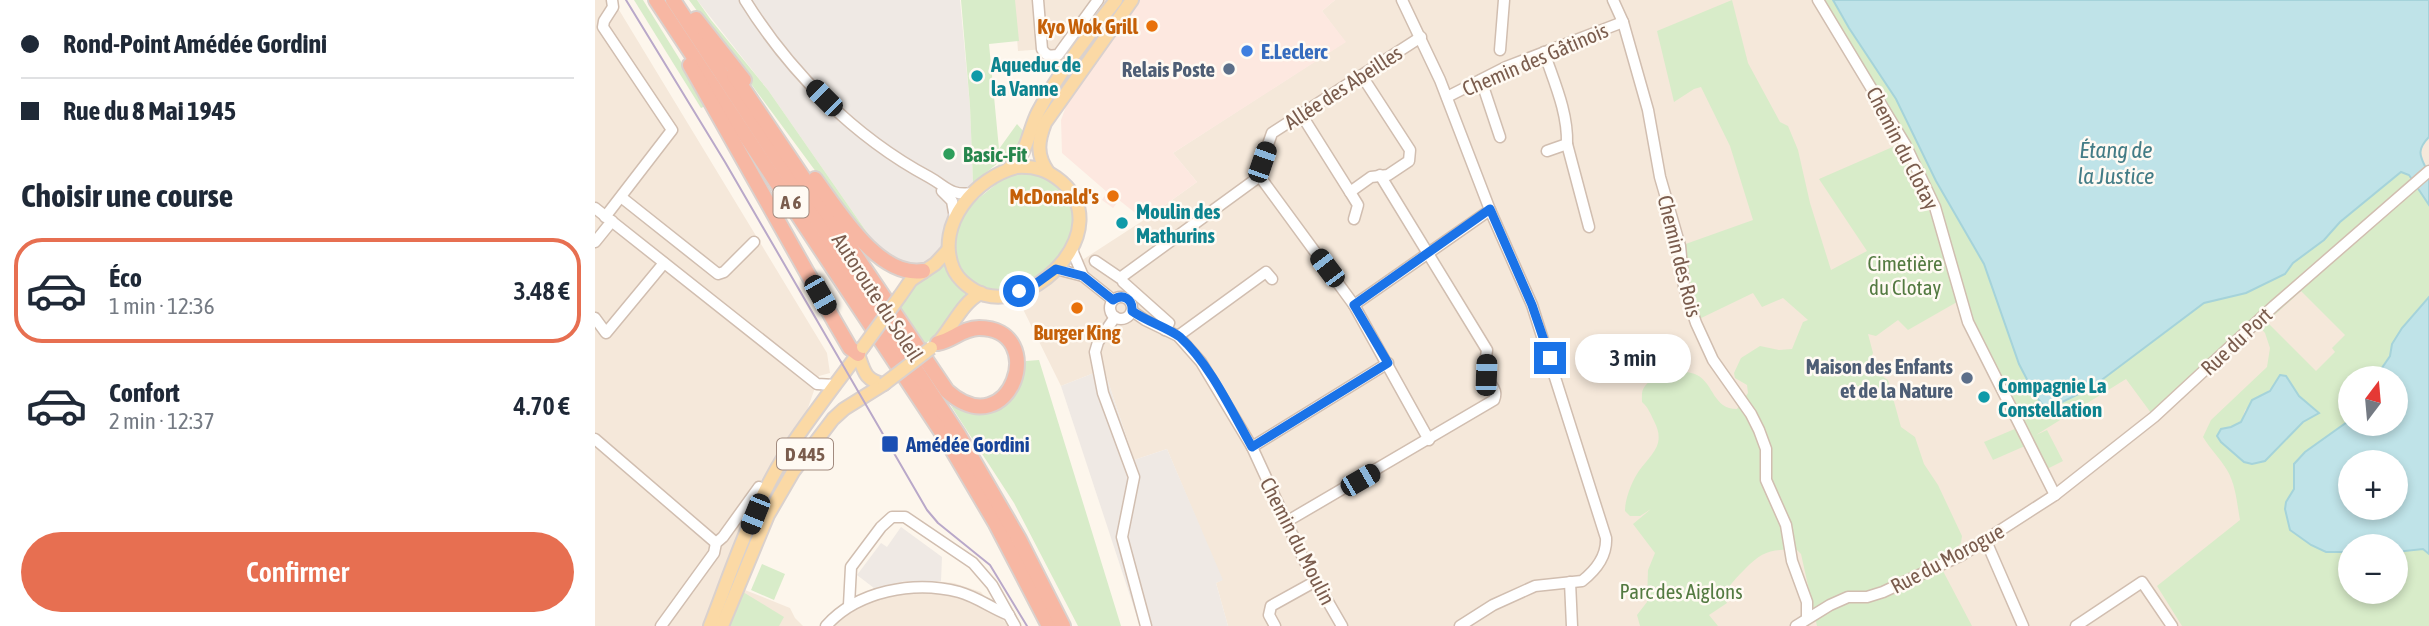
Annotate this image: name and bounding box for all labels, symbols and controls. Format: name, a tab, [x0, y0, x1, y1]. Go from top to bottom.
place label: Kyo Wok Grill	[1037, 14, 1138, 38]
street label: Chemin des Gâtinois	[1458, 17, 1612, 101]
marker: Kyo Wok Grill	[1144, 18, 1160, 34]
text: Rond-Point Amédée Gordini	[63, 29, 327, 59]
place label: E.Leclerc	[1261, 39, 1328, 63]
street label: Allée des Abeilles	[1280, 40, 1406, 134]
marker: E.Leclerc	[1239, 43, 1255, 59]
place label: Aqueduc de la Vanne	[990, 52, 1081, 100]
place label: Relais Poste	[1122, 57, 1215, 81]
marker: Relais Poste	[1221, 61, 1237, 77]
marker: Aqueduc de la Vanne	[969, 68, 985, 84]
car	[802, 76, 847, 120]
street label: Chemin du Clotay	[1862, 83, 1944, 214]
text: Rue du 8 Mai 1945	[63, 96, 236, 126]
water label: Étang de la Justice	[2077, 137, 2155, 189]
car	[1246, 139, 1279, 185]
place label: Basic-Fit	[963, 142, 1027, 166]
marker: Basic-Fit	[941, 146, 957, 162]
text: Choisir une course	[21, 177, 233, 214]
place label: McDonald's	[1009, 184, 1100, 208]
road number: A 6	[773, 186, 809, 218]
marker: McDonald's	[1105, 188, 1121, 204]
street label: Chemin des Rois	[1653, 193, 1707, 319]
place label: Moulin des Mathurins	[1136, 199, 1221, 247]
marker: Moulin des Mathurins	[1114, 215, 1130, 231]
street label: Autoroute du Soleil	[828, 229, 928, 366]
car	[1306, 245, 1349, 291]
park label: Cimetière du Clotay	[1867, 251, 1943, 299]
icon: car	[25, 259, 88, 322]
text: Éco	[109, 263, 142, 293]
car	[801, 272, 840, 318]
route start	[1003, 275, 1035, 307]
text: 3.48 €	[513, 276, 570, 306]
text: 1 min · 12:36	[109, 293, 215, 319]
marker: Burger King	[1069, 300, 1085, 316]
street label: Rue du Port	[2196, 302, 2276, 380]
place label: Burger King	[1033, 320, 1122, 344]
callout: 3 min	[1574, 334, 1690, 382]
route end	[1534, 342, 1566, 374]
text: 3 min	[1610, 345, 1656, 371]
car	[1475, 354, 1498, 396]
place label: Maison des Enfants et de la Nature	[1806, 354, 1954, 402]
north arrow	[2338, 366, 2408, 436]
map controls	[2338, 366, 2408, 604]
marker: Maison des Enfants et de la Nature	[1959, 370, 1975, 386]
place label: Compagnie La Constellation	[1998, 373, 2107, 421]
icon: car	[25, 374, 88, 437]
text: Confort	[109, 378, 180, 408]
marker: Compagnie La Constellation	[1976, 389, 1992, 405]
text: 4.70 €	[513, 391, 570, 421]
text: 2 min · 12:37	[109, 408, 215, 434]
place label: Amédée Gordini	[905, 432, 1030, 456]
marker: Amédée Gordini	[880, 434, 900, 454]
road number: D 445	[777, 438, 833, 470]
button: +	[2338, 450, 2408, 520]
car	[1337, 460, 1384, 500]
street label: Chemin du Moulin	[1256, 473, 1340, 609]
car	[738, 491, 773, 537]
street label: Rue du Morogue	[1886, 518, 2008, 598]
button: Confirmer	[21, 532, 574, 612]
button: −	[2338, 534, 2408, 604]
park label: Parc des Aiglons	[1619, 579, 1743, 603]

